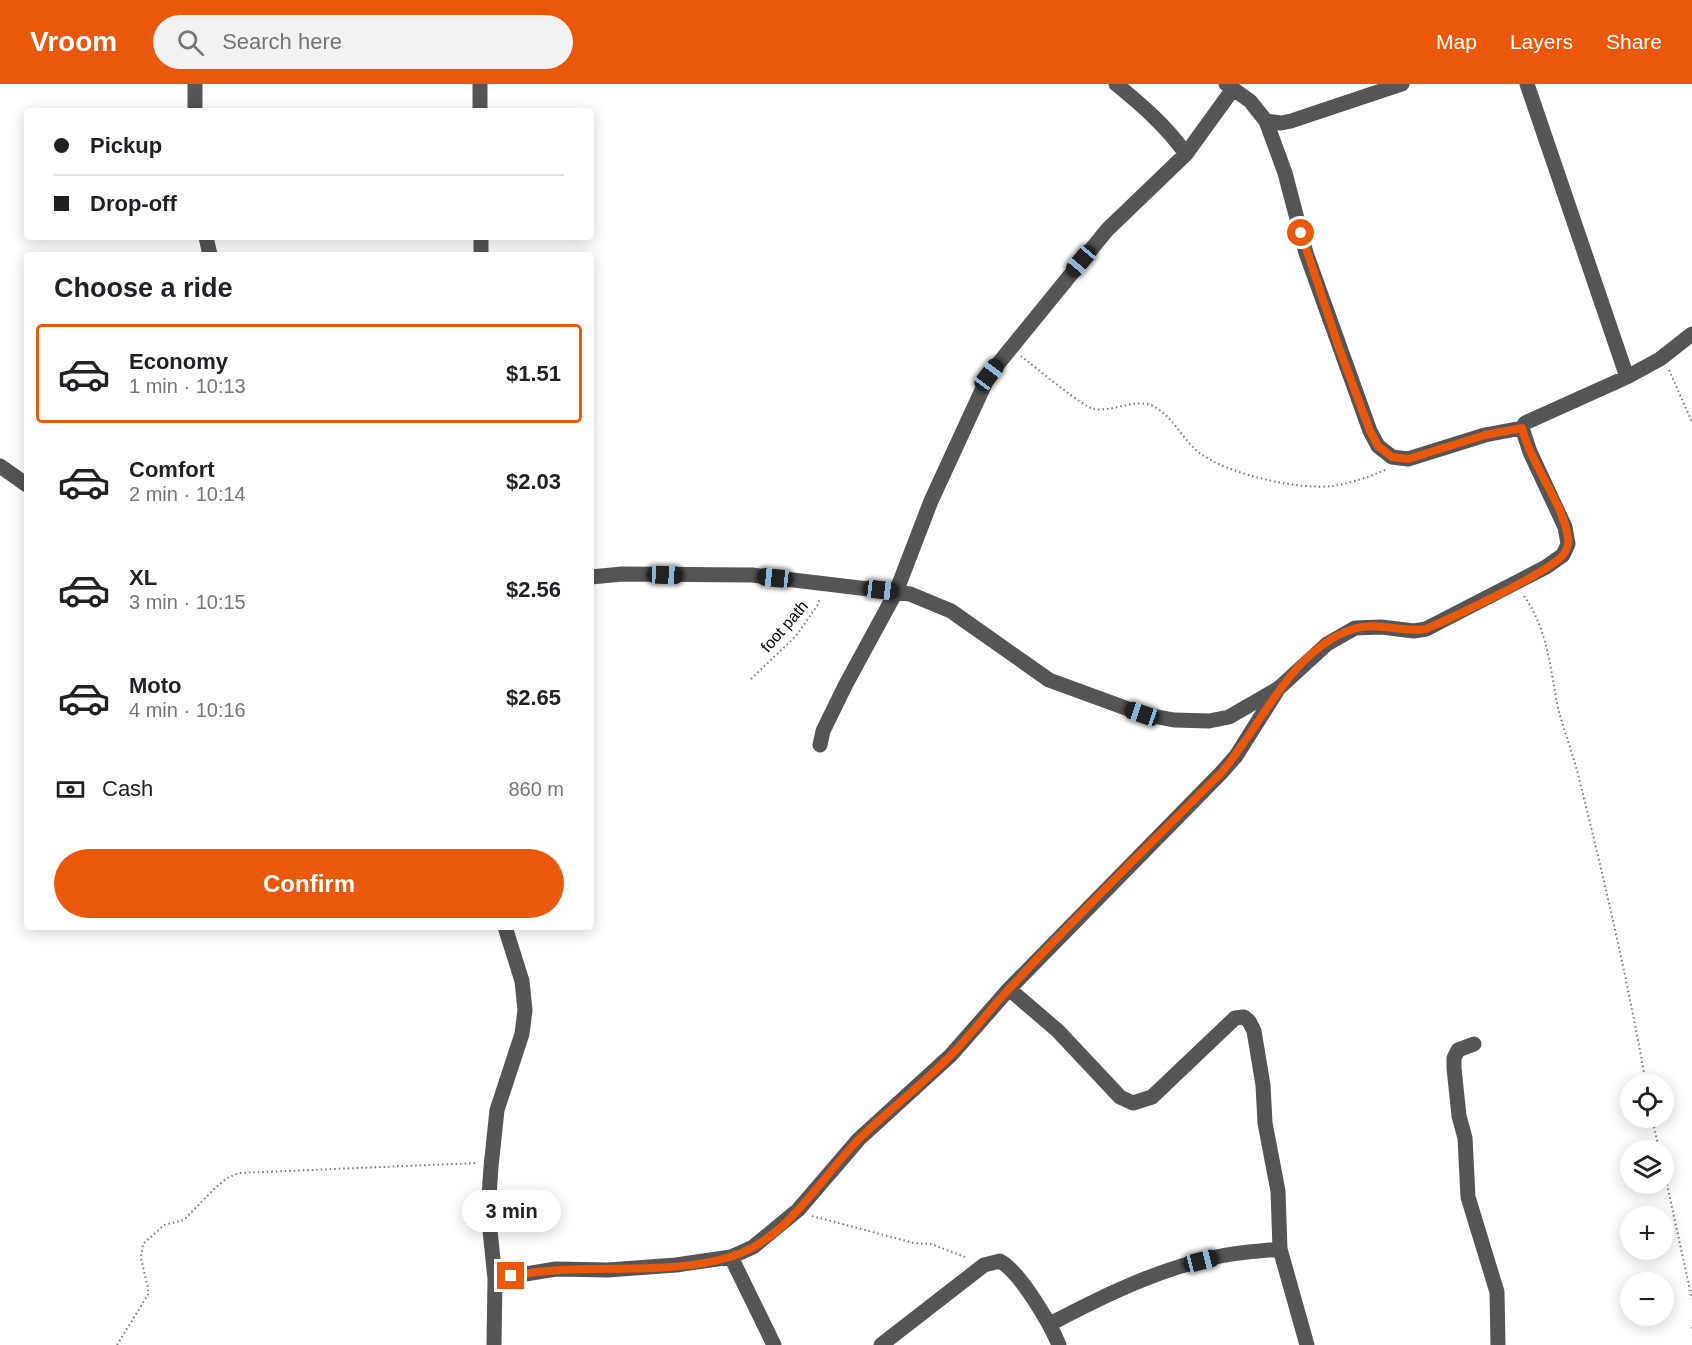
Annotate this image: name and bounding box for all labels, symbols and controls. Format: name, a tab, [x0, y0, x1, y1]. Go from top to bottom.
search box	[153, 15, 573, 69]
text: Vroom	[30, 26, 117, 57]
icon: search	[174, 26, 207, 59]
text: Search here	[222, 29, 342, 54]
text: Map	[1436, 30, 1477, 53]
text: Layers	[1510, 30, 1573, 53]
text: Share	[1606, 30, 1662, 53]
text: Pickup	[90, 133, 162, 158]
text: Drop-off	[90, 191, 177, 216]
route start	[1287, 219, 1314, 246]
car	[1063, 241, 1099, 281]
text: Choose a ride	[54, 273, 233, 303]
icon: car	[57, 347, 111, 401]
text: Economy	[129, 349, 228, 374]
car	[971, 355, 1007, 395]
text: $1.51	[506, 361, 561, 386]
text: 1 min · 10:13	[129, 375, 246, 397]
icon: car	[57, 455, 111, 509]
text: Comfort	[129, 457, 215, 482]
text: $2.03	[506, 469, 561, 494]
text: 2 min · 10:14	[129, 483, 246, 505]
icon: car	[57, 563, 111, 617]
text: XL	[129, 565, 157, 590]
car	[647, 565, 683, 585]
car	[756, 567, 794, 589]
text: $2.56	[506, 577, 561, 602]
car	[862, 579, 900, 601]
text: 3 min · 10:15	[129, 591, 246, 613]
street label: foot path	[758, 597, 811, 655]
icon: car	[57, 671, 111, 725]
text: Moto	[129, 673, 182, 698]
text: $2.65	[506, 685, 561, 710]
text: 4 min · 10:16	[129, 699, 246, 721]
car	[1122, 700, 1162, 728]
icon: cash	[54, 773, 87, 806]
text: Cash	[102, 776, 153, 801]
text: 860 m	[508, 778, 564, 800]
button: Confirm	[54, 849, 564, 918]
map controls	[1620, 1074, 1674, 1326]
button: locate	[1620, 1074, 1674, 1128]
button: layers	[1620, 1140, 1674, 1194]
callout: 3 min	[462, 1189, 560, 1231]
text: 3 min	[485, 1200, 538, 1222]
button: +	[1620, 1206, 1674, 1260]
car	[1181, 1248, 1221, 1274]
route end	[497, 1262, 524, 1289]
button: −	[1620, 1272, 1674, 1326]

